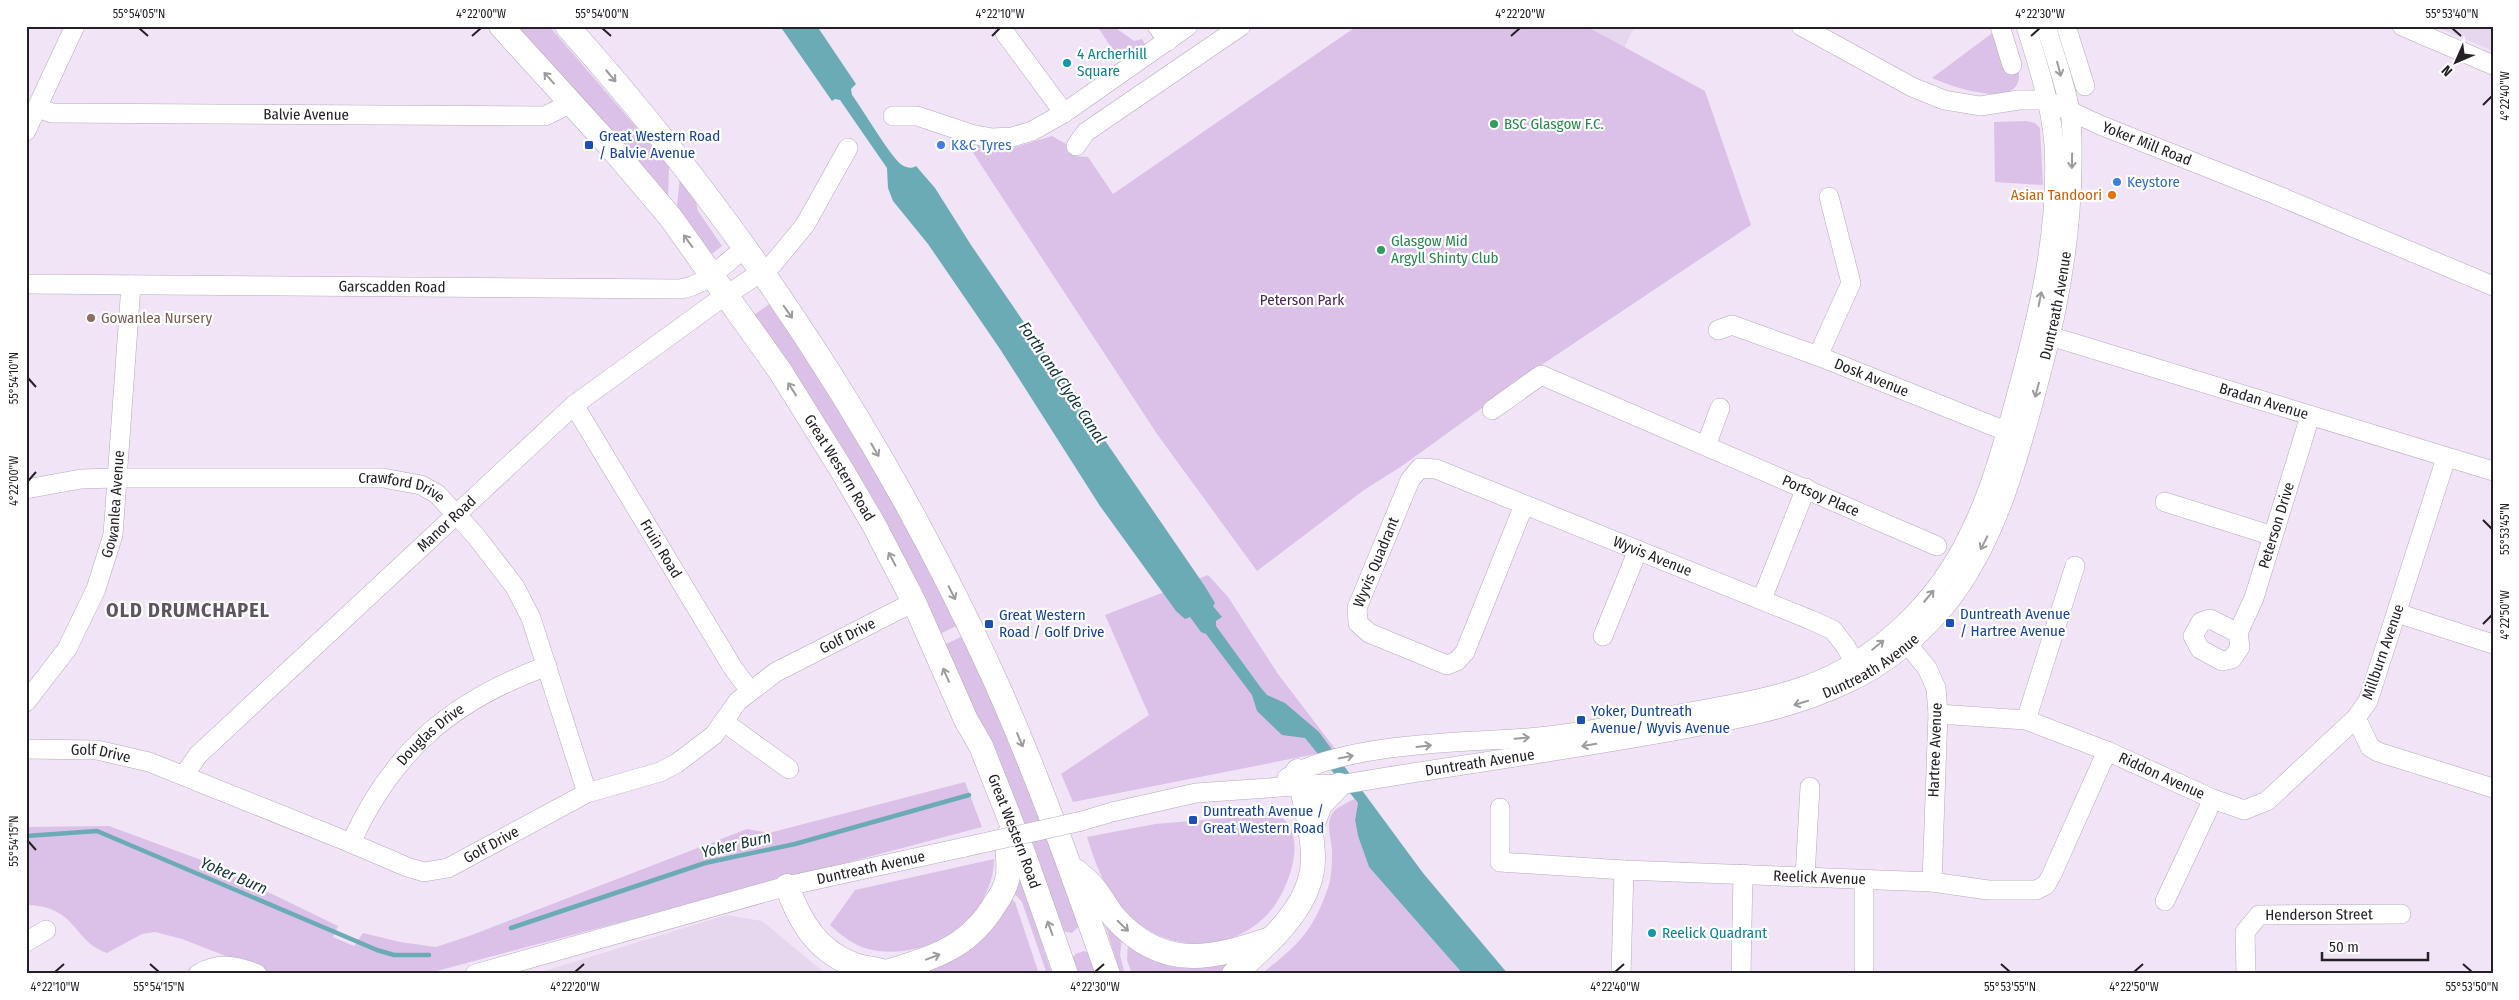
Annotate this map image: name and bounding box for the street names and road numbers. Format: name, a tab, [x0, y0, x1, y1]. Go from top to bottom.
street label: Balvie Avenue	[263, 105, 349, 124]
street label: Yoker Mill Road	[2100, 118, 2194, 169]
street label: Duntreath Avenue	[2036, 250, 2075, 362]
street label: Garscadden Road	[338, 277, 446, 296]
street label: Dosk Avenue	[1832, 354, 1911, 400]
street label: Bradan Avenue	[2217, 379, 2311, 423]
street label: Great Western Road	[800, 411, 879, 524]
street label: Gowanlea Avenue	[97, 450, 128, 560]
street label: Crawford Drive	[358, 469, 449, 506]
street label: Portsoy Place	[1779, 471, 1862, 520]
street label: Peterson Drive	[2255, 480, 2298, 571]
street label: Manor Road	[413, 492, 480, 555]
street label: Wyvis Quadrant	[1349, 514, 1403, 610]
street label: Fruin Road	[636, 516, 686, 581]
street label: Wyvis Avenue	[1610, 532, 1695, 580]
street label: Millburn Avenue	[2358, 602, 2408, 702]
street label: Golf Drive	[816, 614, 878, 657]
street label: Duntreath Avenue	[1820, 630, 1923, 702]
street label: Douglas Drive	[393, 700, 467, 769]
street label: Hartree Avenue	[1924, 702, 1946, 798]
street label: Golf Drive	[71, 741, 132, 766]
street label: Duntreath Avenue	[1424, 745, 1536, 780]
street label: Riddon Avenue	[2116, 748, 2208, 803]
street label: Great Western Road	[984, 771, 1044, 891]
street label: Golf Drive	[460, 822, 522, 867]
street label: Duntreath Avenue	[815, 847, 927, 888]
street label: Reelick Avenue	[1773, 867, 1866, 888]
street label: Henderson Street	[2265, 905, 2373, 924]

